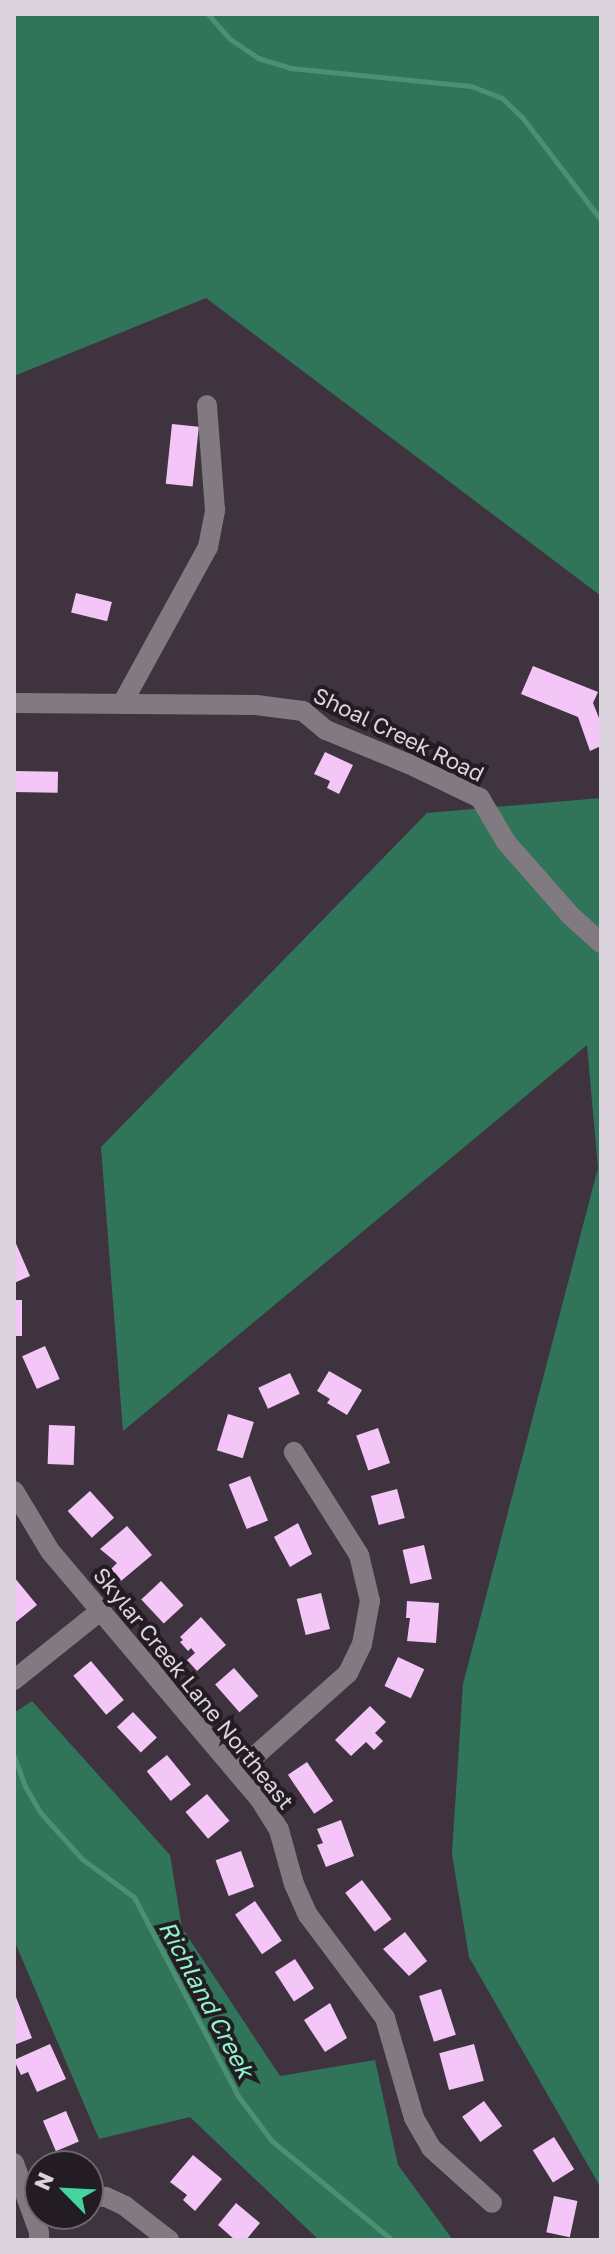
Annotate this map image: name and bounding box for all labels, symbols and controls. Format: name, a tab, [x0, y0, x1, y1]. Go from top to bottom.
street label: Shoal Creek Road	[309, 681, 489, 787]
street label: Skylar Creek Lane Northeast	[88, 1562, 300, 1814]
water label: Richland Creek	[153, 1915, 261, 2083]
north arrow	[24, 2150, 104, 2230]
text: N	[28, 2168, 59, 2194]

